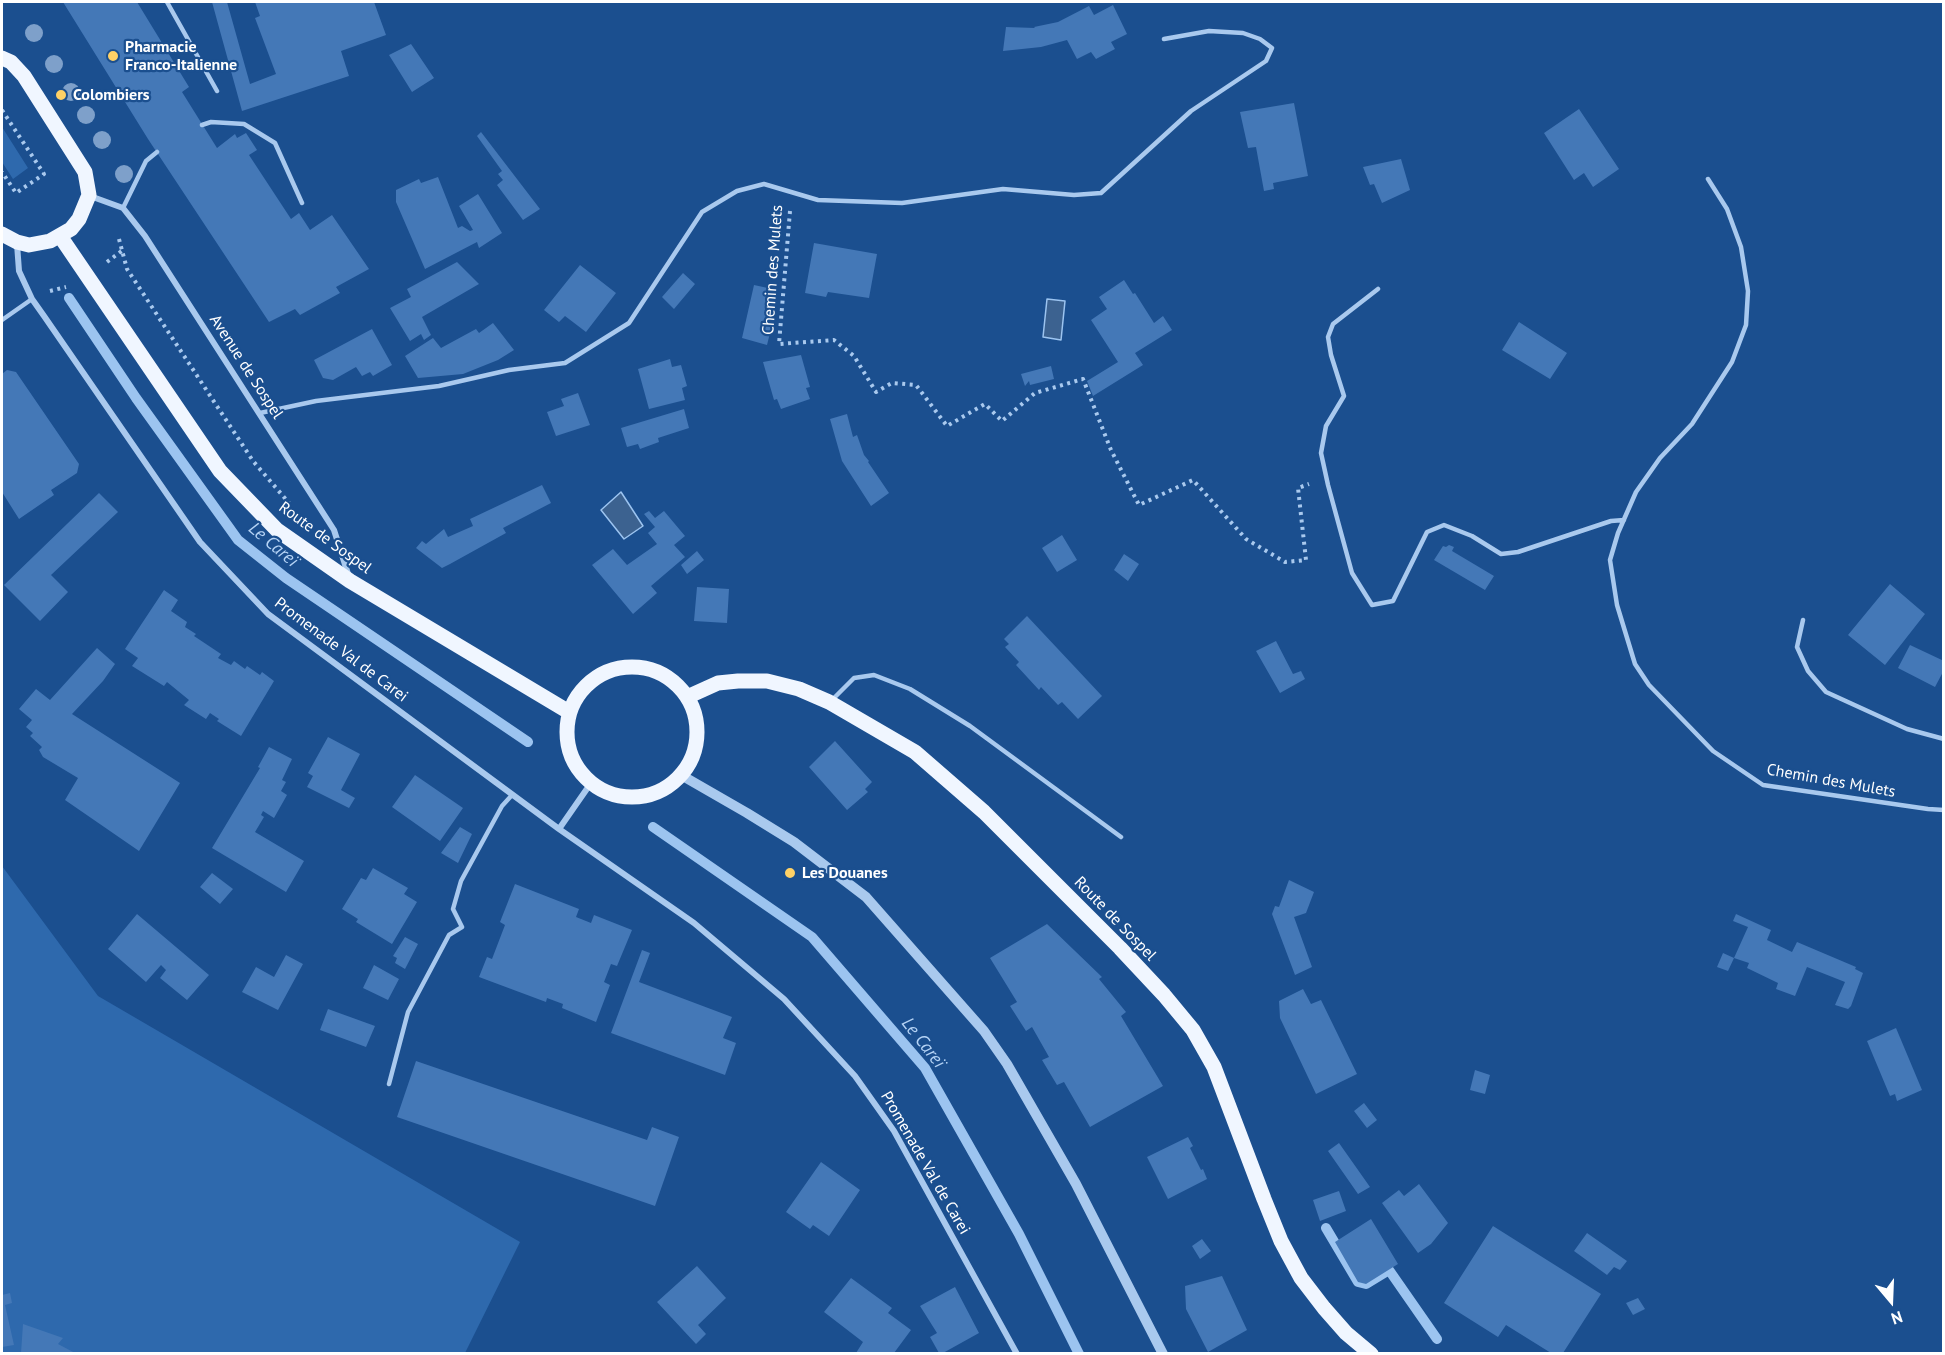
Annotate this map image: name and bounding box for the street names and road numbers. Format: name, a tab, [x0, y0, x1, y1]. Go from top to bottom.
street label: Chemin des Mulets	[759, 204, 787, 336]
street label: Avenue de Sospel	[205, 311, 287, 423]
street label: Route de Sospel	[275, 498, 375, 578]
street label: Promenade Val de Carei	[271, 594, 411, 706]
street label: Chemin des Mulets	[1765, 760, 1897, 802]
street label: Route de Sospel	[1070, 873, 1160, 965]
street label: Promenade Val de Carei	[876, 1088, 974, 1238]

